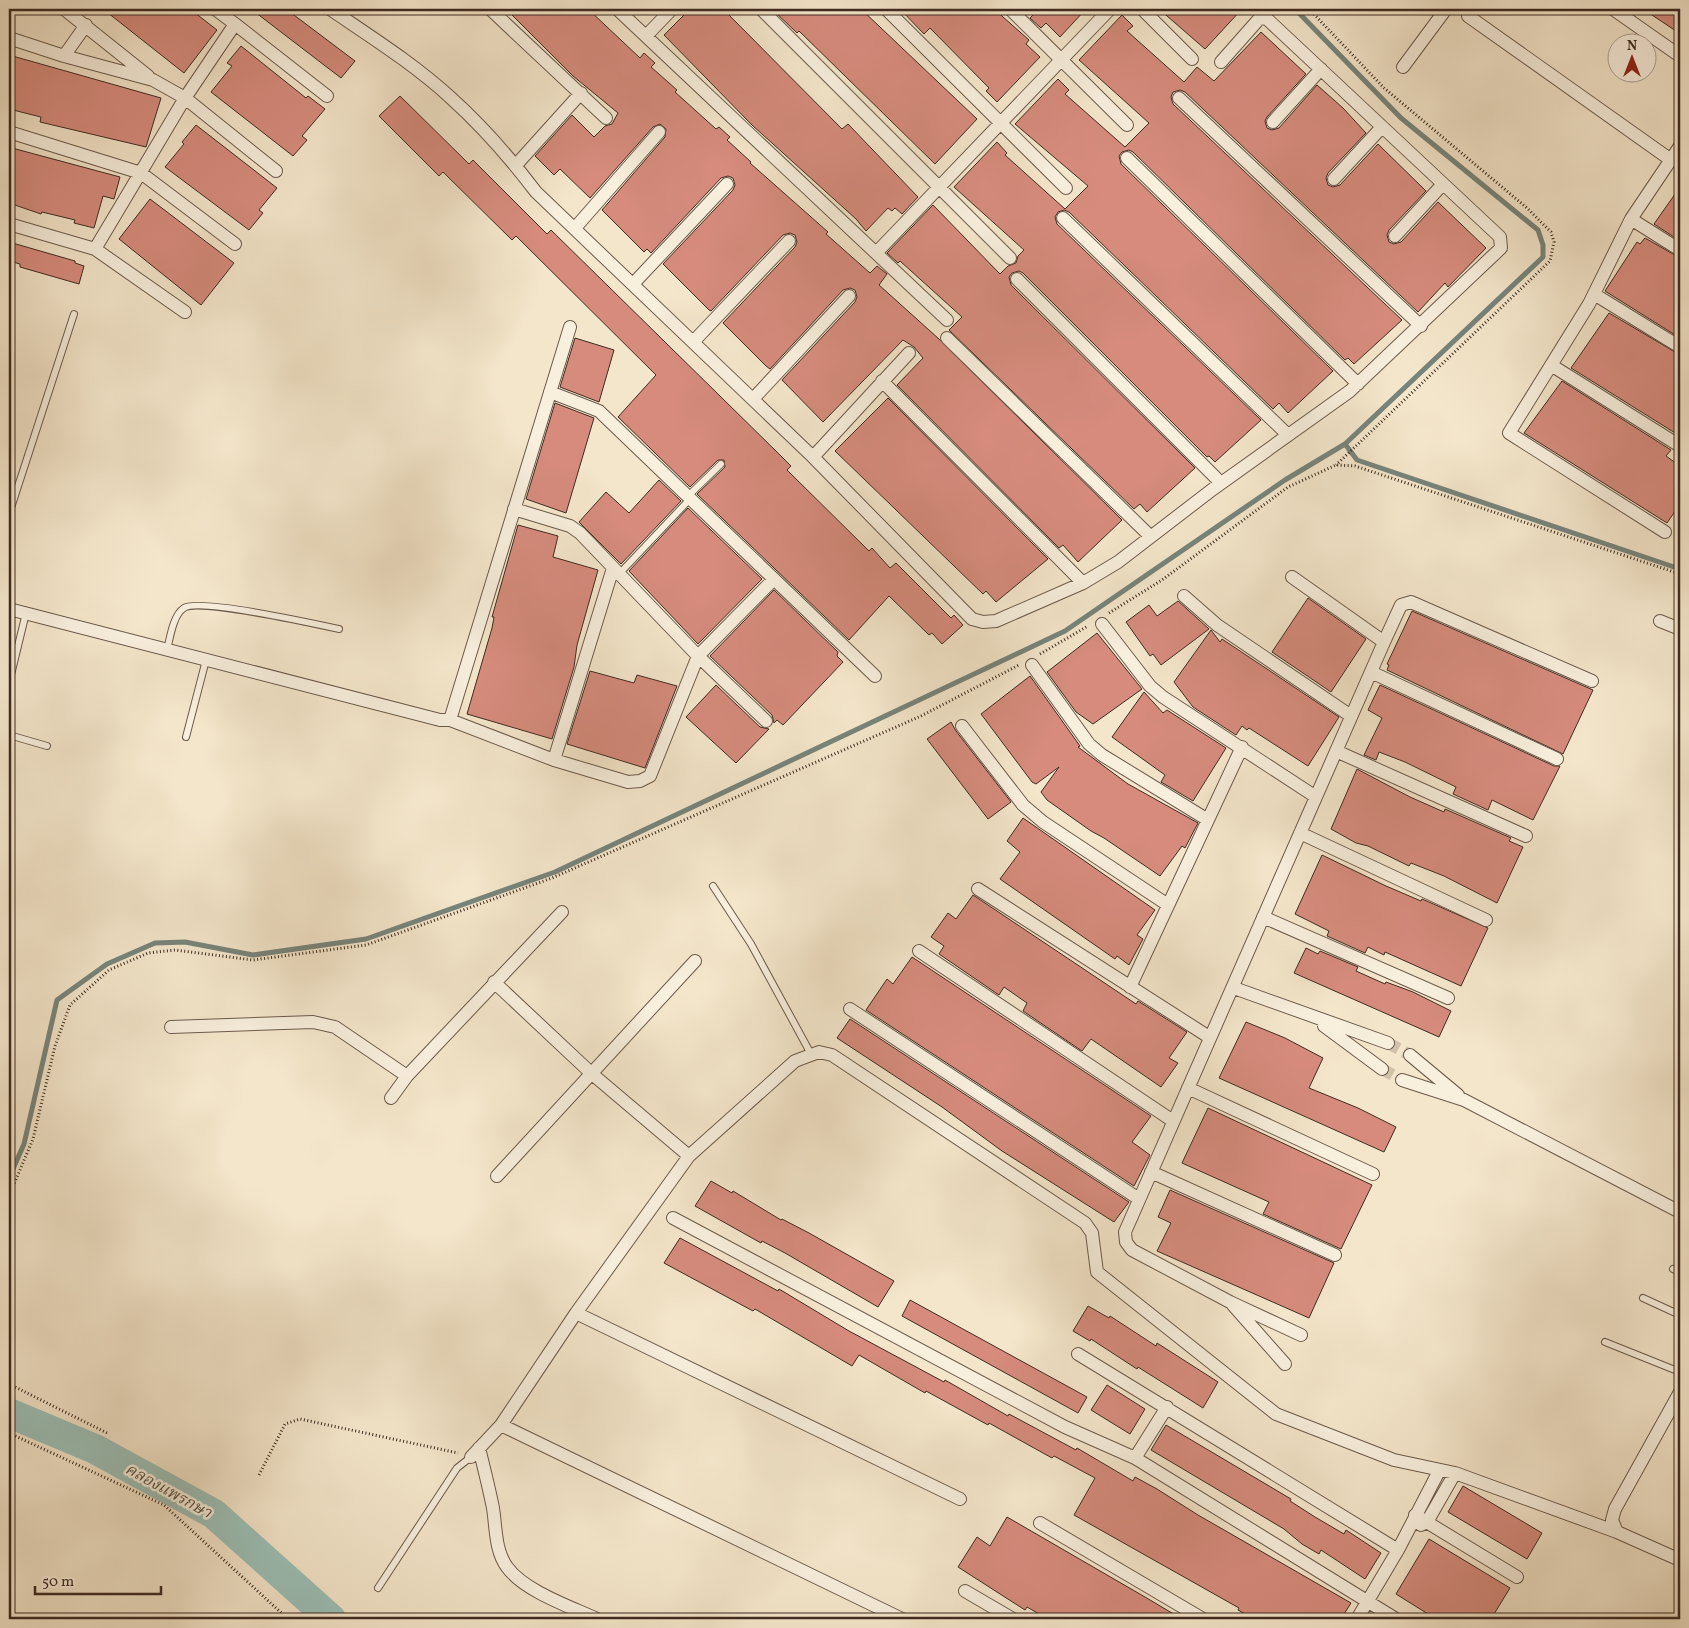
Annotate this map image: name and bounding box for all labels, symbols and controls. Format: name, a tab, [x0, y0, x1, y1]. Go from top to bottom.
north arrow	[1606, 32, 1656, 82]
text: N	[1627, 37, 1637, 56]
water label: คลองแพรกษา	[121, 1459, 216, 1525]
scale bar	[35, 1563, 161, 1595]
text: 50 m	[42, 1572, 74, 1593]

